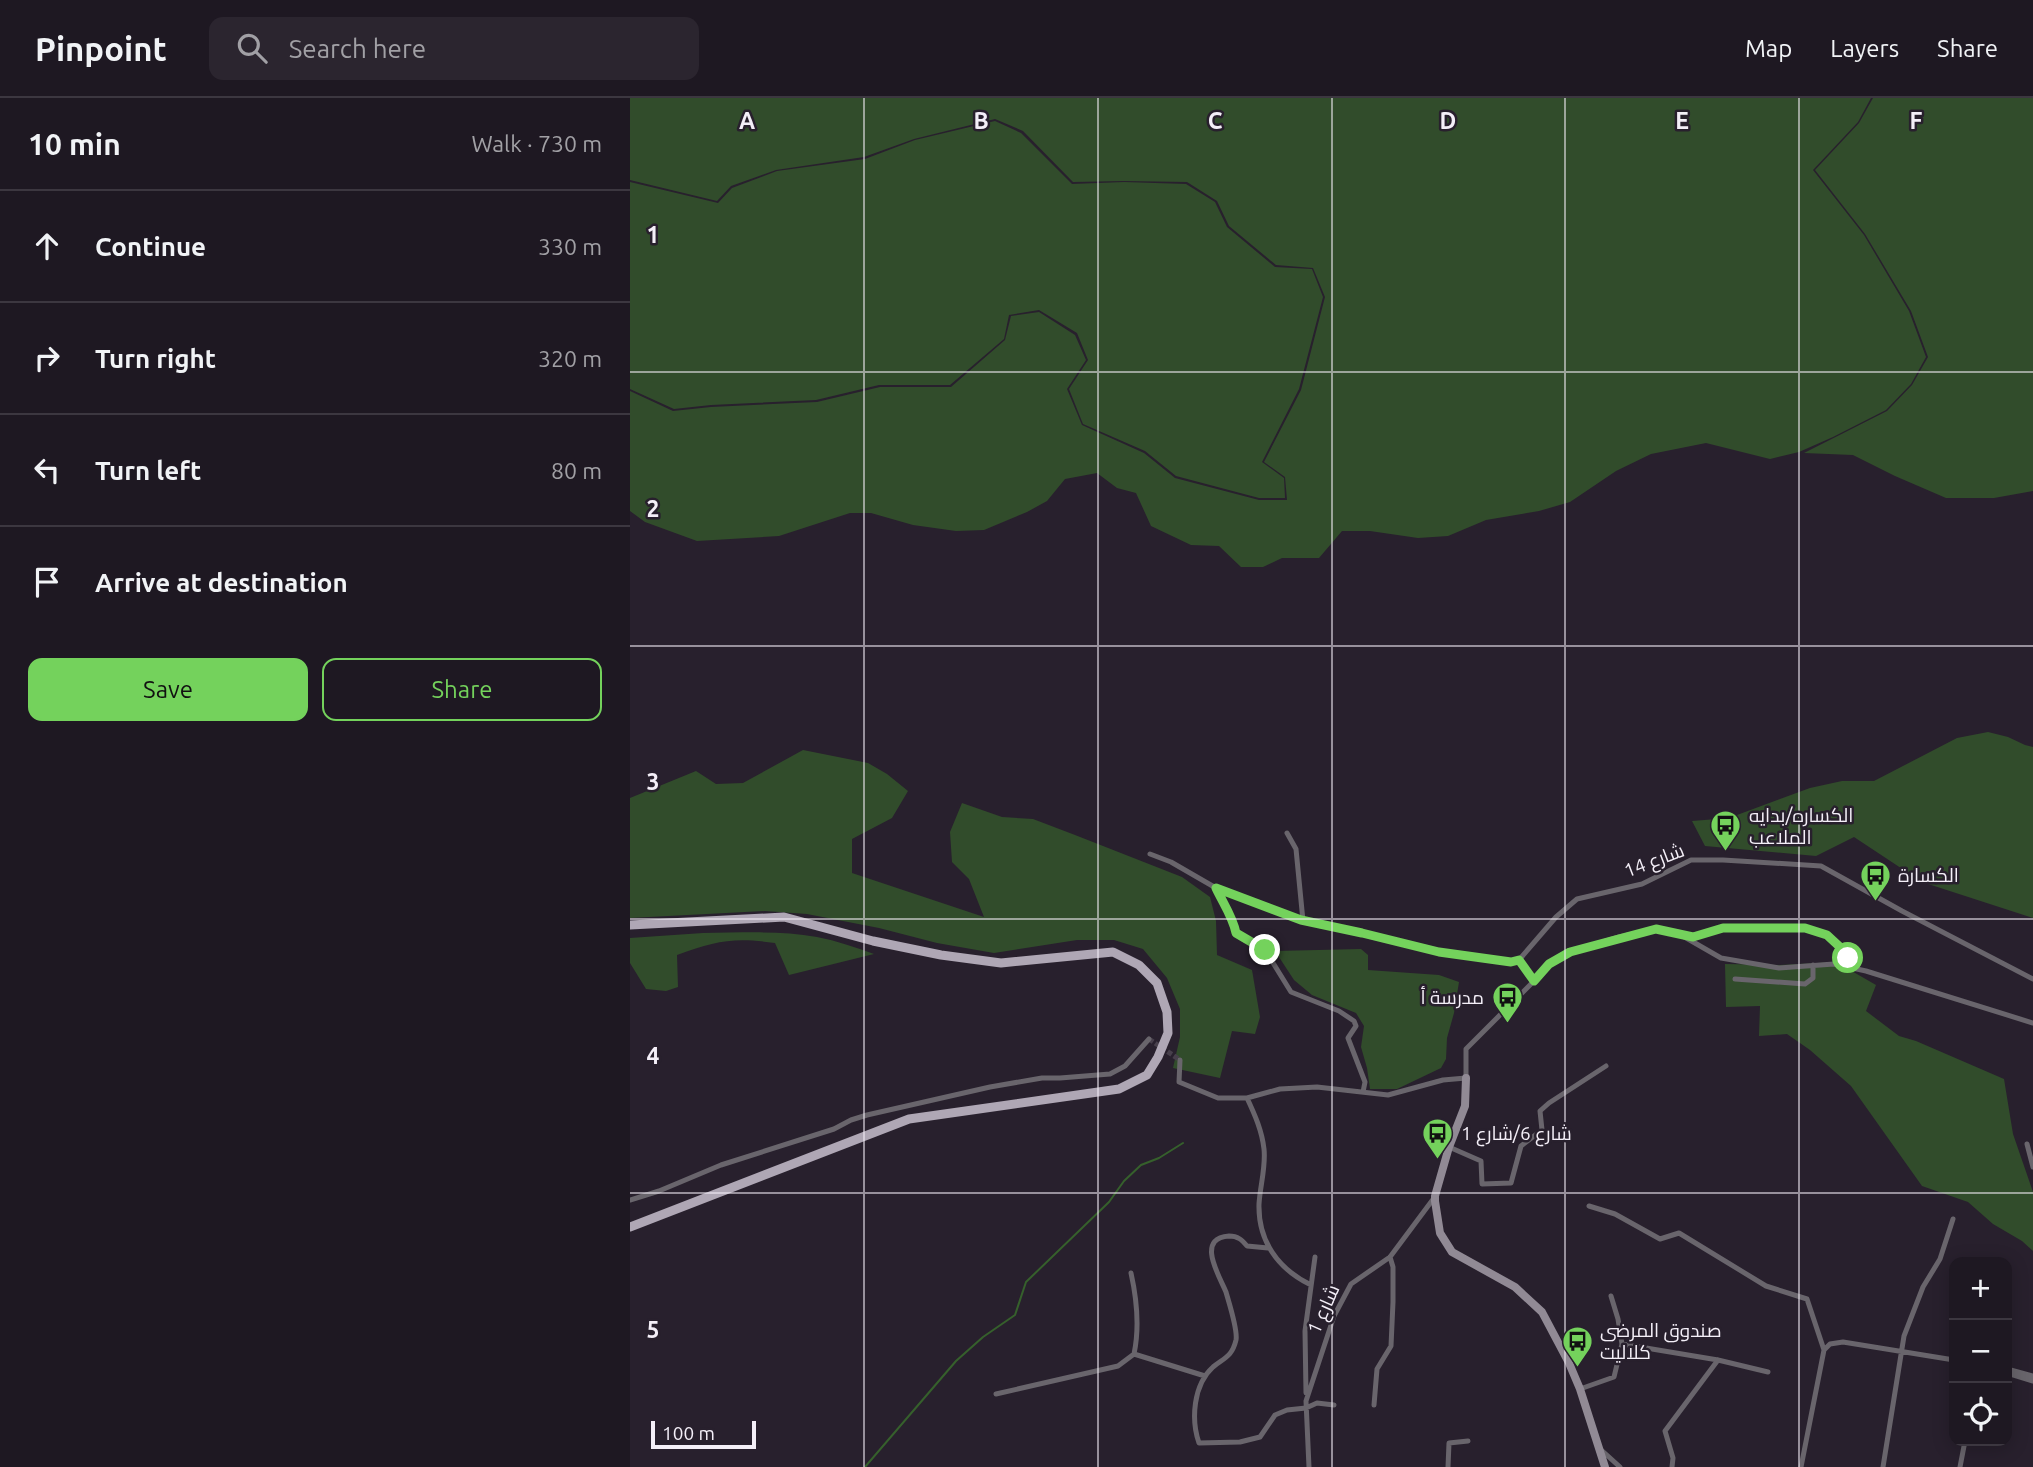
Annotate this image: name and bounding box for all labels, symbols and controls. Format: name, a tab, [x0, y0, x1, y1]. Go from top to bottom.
search box	[209, 17, 699, 80]
icon: search	[233, 29, 271, 67]
text: Pinpoint	[35, 30, 167, 67]
text: Search here	[289, 34, 426, 63]
text: Map	[1745, 35, 1792, 62]
text: Layers	[1830, 35, 1899, 62]
text: Share	[1937, 35, 1998, 62]
text: A	[739, 108, 755, 133]
text: B	[973, 108, 989, 133]
text: C	[1208, 108, 1223, 133]
text: D	[1440, 108, 1456, 133]
text: E	[1675, 108, 1689, 133]
text: F	[1910, 108, 1923, 133]
text: 10 min	[28, 127, 121, 161]
text: Walk · 730 m	[471, 131, 602, 156]
text: 1	[647, 222, 659, 247]
icon: ahead	[28, 227, 66, 265]
text: Continue	[95, 232, 206, 261]
text: 330 m	[538, 234, 602, 259]
icon: right	[28, 339, 66, 377]
text: Turn right	[95, 344, 216, 373]
text: 320 m	[538, 346, 602, 371]
icon: left	[28, 451, 66, 489]
text: Turn left	[95, 456, 201, 485]
text: 80 m	[551, 458, 602, 483]
text: 2	[647, 496, 659, 521]
icon: arrive	[28, 563, 66, 601]
text: Arrive at destination	[95, 568, 348, 597]
button: Save	[28, 658, 308, 721]
button: Share	[322, 658, 602, 721]
text: 3	[647, 769, 659, 794]
place label: الكساره/بدايه الملاعب	[1749, 804, 1853, 848]
bus stop icon: الكساره/بدايه الملاعب	[1709, 809, 1743, 853]
street label: شارع 14	[1621, 839, 1688, 884]
bus stop icon: الكسارة	[1858, 858, 1892, 902]
place label: الكسارة	[1898, 864, 1959, 887]
route end	[1249, 934, 1280, 965]
route start	[1832, 942, 1863, 973]
bus stop icon: مدرسة أ	[1490, 980, 1524, 1024]
place label: مدرسة أ	[1420, 986, 1484, 1009]
text: 4	[647, 1043, 660, 1068]
bus stop icon: شارع 6/شارع 1	[1421, 1116, 1455, 1160]
place label: شارع 6/شارع 1	[1461, 1122, 1572, 1147]
map controls	[1949, 1257, 2012, 1446]
button: +	[1949, 1257, 2012, 1320]
street label: شارع 1	[1302, 1281, 1346, 1338]
text: 5	[647, 1317, 659, 1342]
place label: صندوق المرضى كلاليت	[1600, 1319, 1722, 1363]
button: −	[1949, 1320, 2012, 1383]
bus stop icon: صندوق المرضى كلاليت	[1560, 1324, 1594, 1368]
button: locate	[1949, 1383, 2012, 1446]
scale bar	[651, 1418, 756, 1450]
text: 100 m	[662, 1422, 715, 1444]

